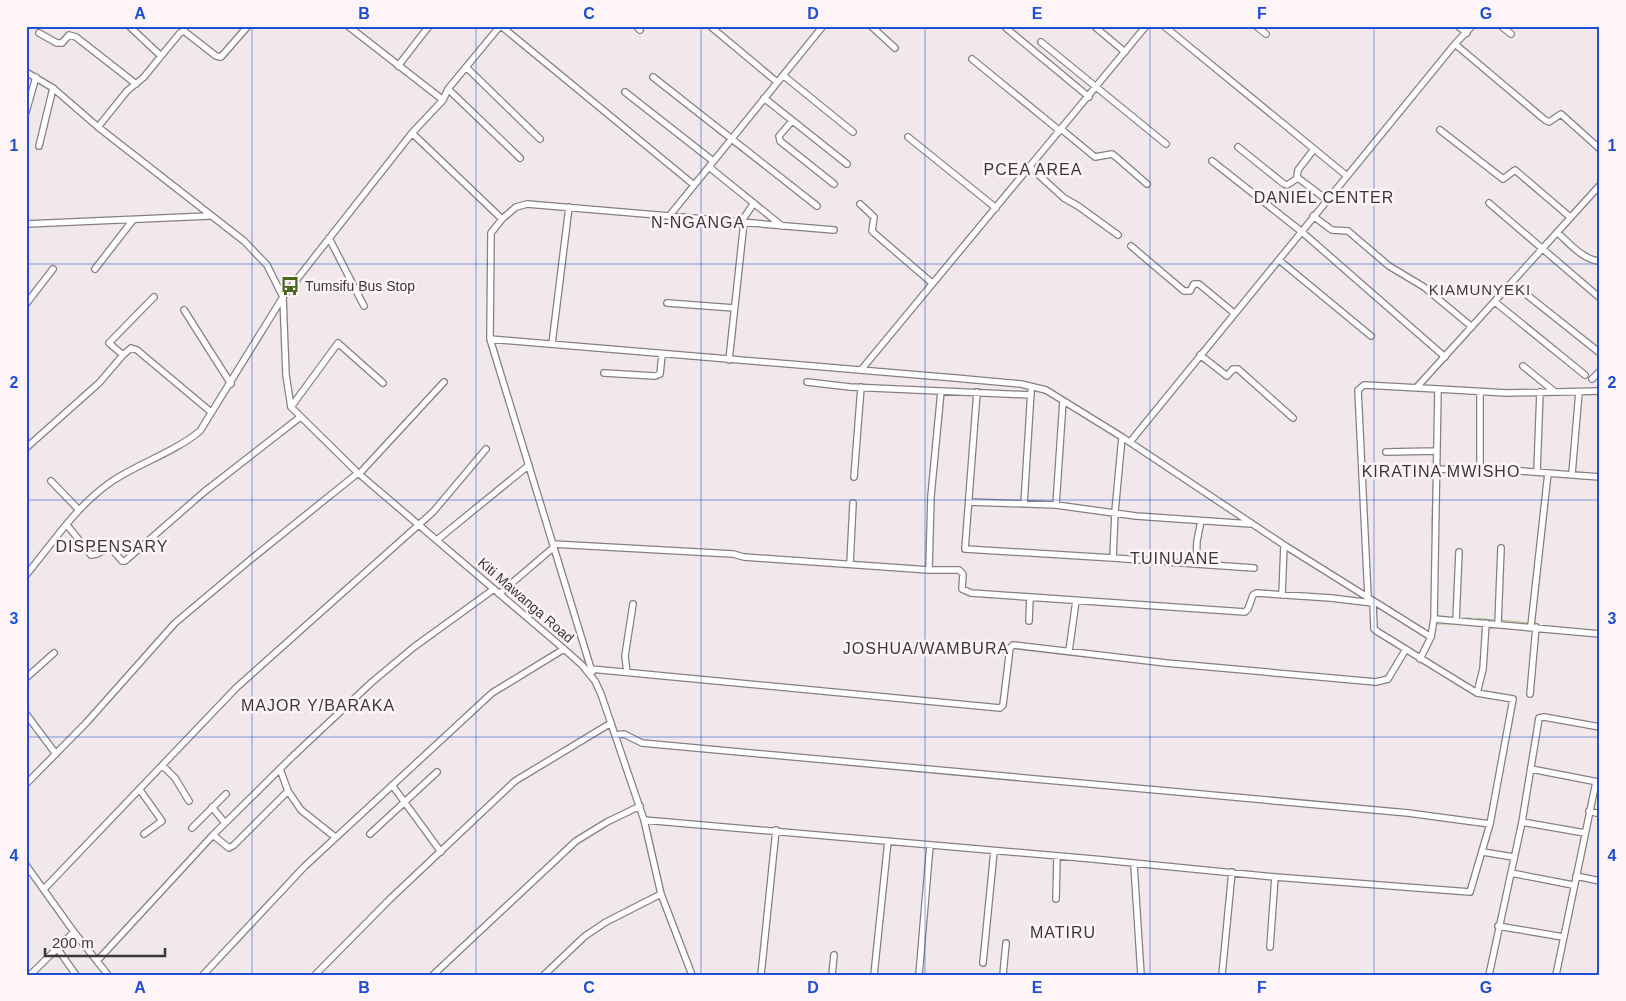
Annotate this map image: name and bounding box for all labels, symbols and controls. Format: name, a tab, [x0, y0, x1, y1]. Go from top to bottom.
text: A	[134, 5, 146, 22]
text: B	[358, 5, 370, 22]
text: C	[583, 5, 595, 22]
text: D	[807, 5, 819, 22]
text: E	[1032, 5, 1043, 22]
text: F	[1257, 5, 1267, 22]
text: G	[1480, 5, 1492, 22]
text: 1	[10, 137, 19, 154]
text: 1	[1608, 137, 1617, 154]
district label: PCEA AREA	[984, 161, 1082, 178]
district label: DANIEL CENTER	[1254, 189, 1394, 206]
district label: N-NGANGA	[651, 214, 745, 231]
bus stop icon: Tumsifu Bus Stop	[279, 275, 301, 297]
place label: Tumsifu Bus Stop	[305, 278, 415, 294]
district label: KIAMUNYEKI	[1429, 281, 1531, 298]
text: 2	[10, 374, 19, 391]
text: 2	[1608, 374, 1617, 391]
district label: KIRATINA MWISHO	[1362, 463, 1520, 480]
district label: DISPENSARY	[56, 538, 168, 555]
district label: TUINUANE	[1130, 550, 1220, 567]
street label: Kiti Mawanga Road	[475, 554, 577, 646]
text: 3	[10, 610, 19, 627]
text: 3	[1608, 610, 1617, 627]
district label: JOSHUA/WAMBURA	[843, 640, 1009, 657]
district label: MAJOR Y/BARAKA	[241, 697, 395, 714]
text: 4	[10, 847, 19, 864]
text: 4	[1608, 847, 1617, 864]
district label: MATIRU	[1030, 924, 1096, 941]
scale bar	[45, 926, 165, 958]
text: 200 m	[52, 934, 94, 951]
text: A	[134, 979, 146, 996]
text: B	[358, 979, 370, 996]
text: C	[583, 979, 595, 996]
text: D	[807, 979, 819, 996]
text: E	[1032, 979, 1043, 996]
text: F	[1257, 979, 1267, 996]
text: G	[1480, 979, 1492, 996]

